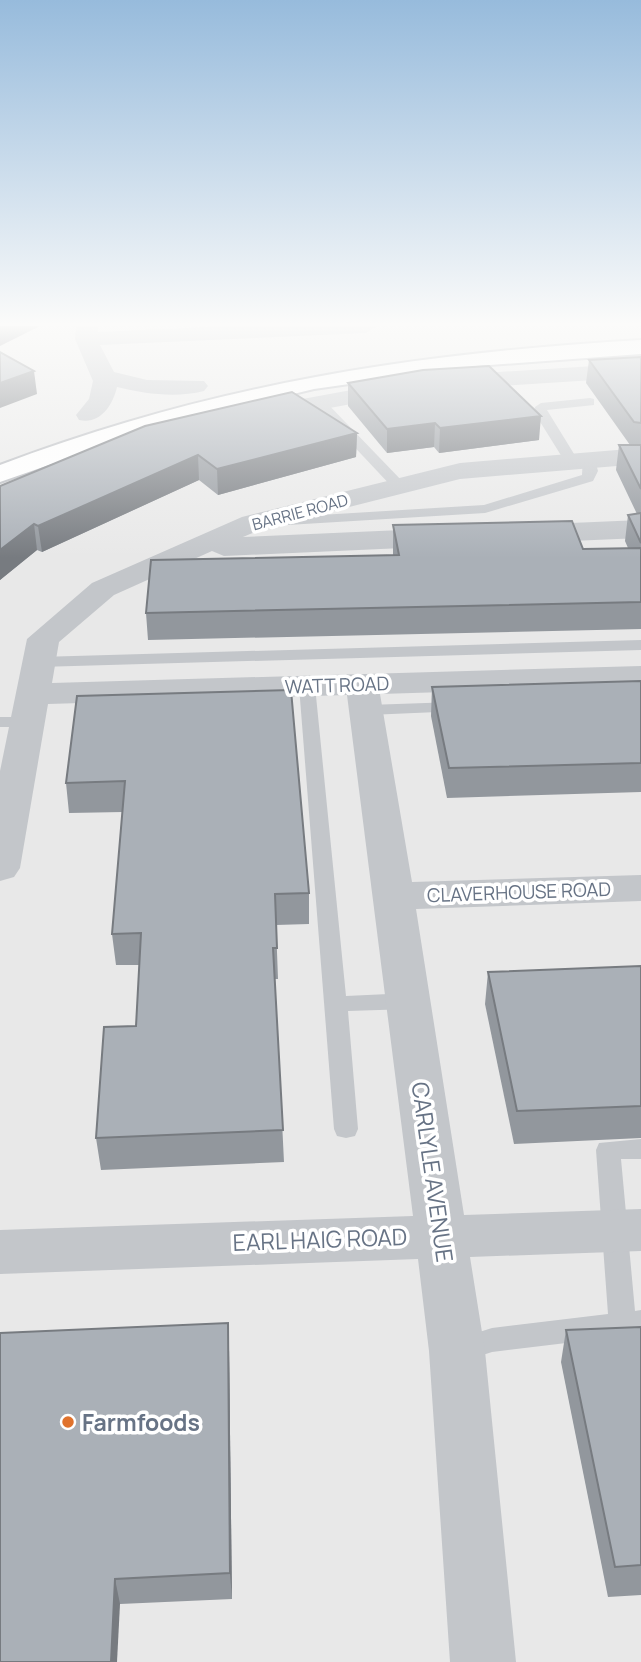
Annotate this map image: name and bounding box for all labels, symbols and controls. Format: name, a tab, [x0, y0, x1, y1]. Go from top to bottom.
street label: BARRIE ROAD	[250, 489, 351, 535]
street label: WATT ROAD	[284, 670, 390, 700]
street label: CLAVERHOUSE ROAD	[426, 876, 612, 908]
street label: CARLYLE AVENUE	[405, 1080, 461, 1264]
street label: EARL HAIG ROAD	[232, 1220, 408, 1258]
place label: Farmfoods	[82, 1406, 200, 1438]
marker: Farmfoods	[60, 1414, 76, 1430]

